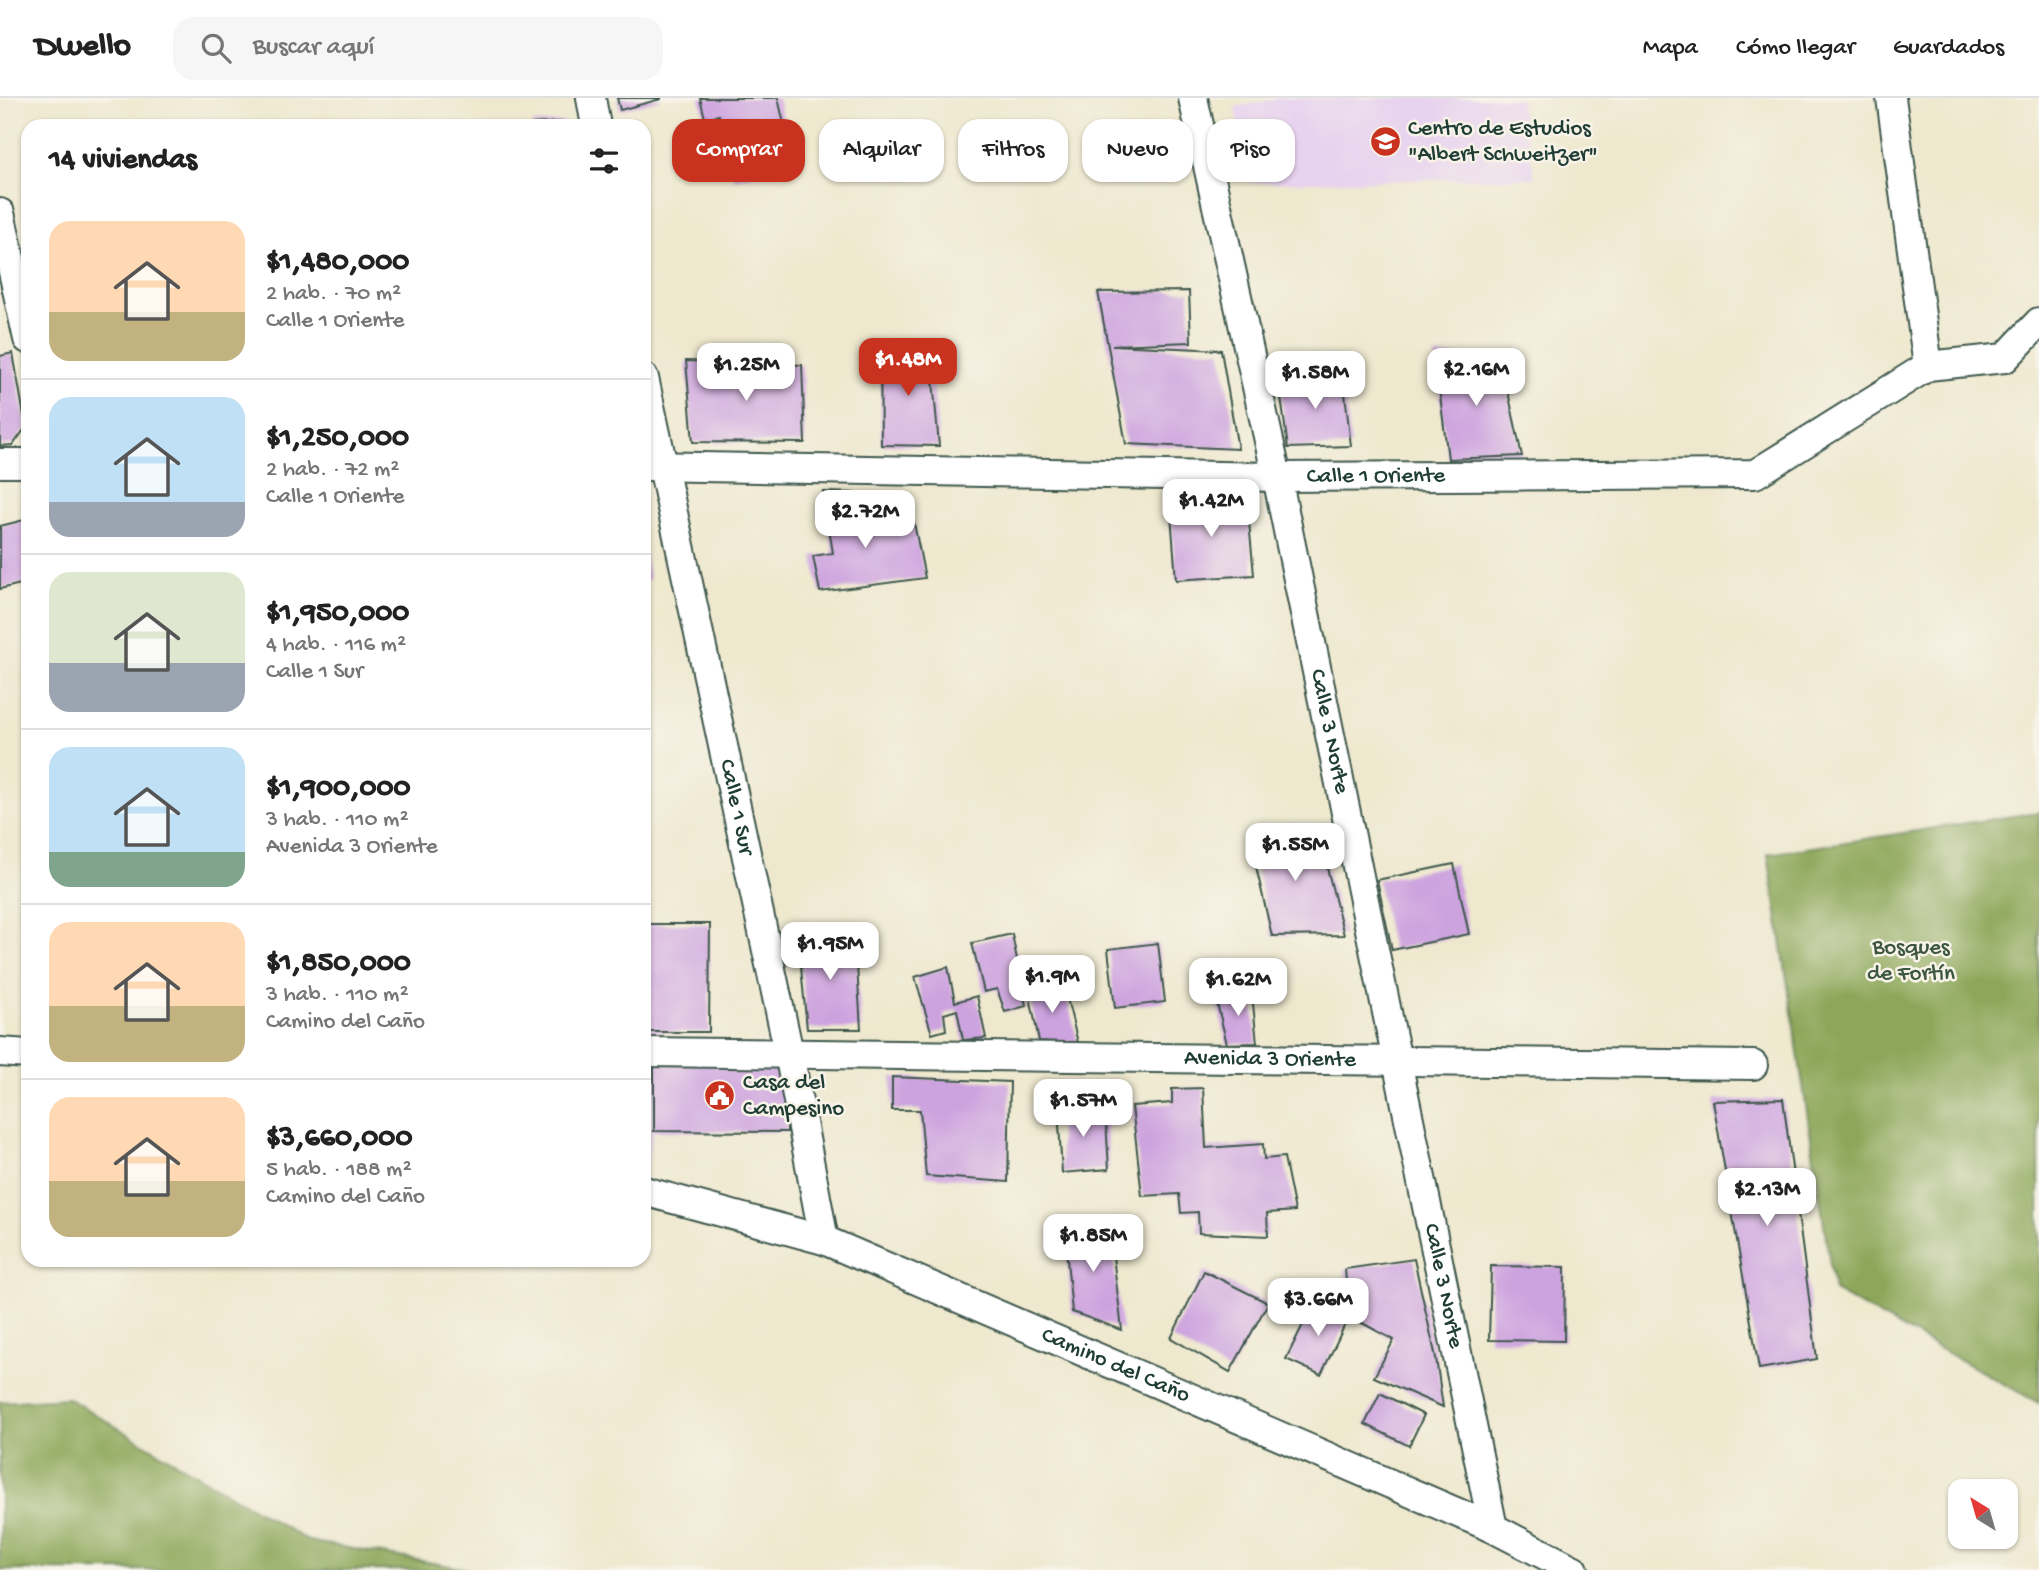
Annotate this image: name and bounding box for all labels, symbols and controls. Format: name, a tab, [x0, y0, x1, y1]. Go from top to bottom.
search box	[173, 17, 663, 80]
text: Dwello	[35, 29, 131, 67]
icon: search	[197, 29, 235, 67]
text: Buscar aquí	[253, 33, 374, 64]
text: Mapa	[1643, 34, 1698, 63]
text: Cómo llegar	[1736, 34, 1855, 63]
text: Guardados	[1893, 34, 2004, 63]
place label: Centro de Estudios "Albert Schweitzer"	[1408, 116, 1598, 169]
chip: Comprar	[672, 119, 805, 182]
chip: Alquilar	[819, 119, 944, 182]
chip: Filtros	[958, 119, 1068, 182]
chip: Nuevo	[1082, 119, 1193, 182]
chip: Piso	[1207, 119, 1295, 182]
school or university icon: Centro de Estudios "Albert Schweitzer"	[1368, 125, 1402, 159]
icon: filters	[585, 142, 623, 180]
text: 14 viviendas	[49, 144, 197, 179]
text: $1,480,000	[266, 246, 409, 281]
icon: home	[105, 249, 189, 333]
text: 2 hab. · 70 m²	[266, 281, 401, 308]
text: Calle 1 Oriente	[266, 308, 404, 335]
pin: $1.48M	[851, 338, 965, 398]
pin: $1.25M	[689, 344, 803, 403]
text: $1.48M	[875, 347, 941, 374]
pin: $2.16M	[1419, 348, 1533, 408]
text: $1.25M	[713, 352, 779, 379]
pin: $1.58M	[1258, 352, 1372, 411]
text: $2.16M	[1443, 357, 1509, 384]
text: $1.58M	[1281, 360, 1349, 387]
text: $1,250,000	[266, 422, 409, 457]
icon: home	[105, 425, 189, 509]
text: 2 hab. · 72 m²	[266, 457, 399, 484]
street label: Calle 1 Oriente	[1307, 462, 1446, 490]
pin: $1.42M	[1154, 480, 1268, 539]
text: Calle 1 Oriente	[266, 484, 404, 511]
text: $1.42M	[1179, 488, 1243, 515]
pin: $2.72M	[808, 490, 922, 550]
text: $2.72M	[831, 499, 899, 526]
text: $1,950,000	[266, 597, 409, 632]
icon: home	[105, 600, 189, 684]
text: 4 hab. · 116 m²	[266, 632, 406, 659]
text: Calle 1 Sur	[266, 659, 363, 686]
street label: Calle 3 Norte	[1303, 667, 1355, 797]
street label: Calle 1 Sur	[713, 757, 760, 859]
text: $1,900,000	[266, 772, 411, 807]
icon: home	[105, 775, 189, 859]
text: 3 hab. · 110 m²	[266, 807, 409, 834]
pin: $1.55M	[1238, 824, 1352, 883]
text: $1.55M	[1262, 832, 1329, 859]
text: Avenida 3 Oriente	[266, 834, 438, 861]
pin: $1.95M	[773, 922, 887, 982]
text: $1.95M	[797, 931, 863, 958]
park label: Bosques de Fortín	[1867, 935, 1955, 988]
text: $1,850,000	[266, 947, 411, 982]
icon: home	[105, 950, 189, 1034]
pin: $1.9M	[1003, 956, 1101, 1015]
pin: $1.62M	[1181, 958, 1295, 1018]
text: $1.9M	[1025, 964, 1079, 991]
text: $1.62M	[1205, 967, 1271, 994]
text: 3 hab. · 110 m²	[266, 982, 409, 1009]
text: Camino del Caño	[266, 1009, 425, 1036]
street label: Avenida 3 Oriente	[1184, 1045, 1357, 1074]
place label: Casa del Campesino	[743, 1070, 844, 1123]
public building icon: Casa del Campesino	[703, 1079, 737, 1113]
pin: $1.57M	[1026, 1080, 1140, 1139]
text: $1.57M	[1050, 1088, 1116, 1115]
text: $3,660,000	[266, 1122, 412, 1157]
icon: home	[105, 1125, 189, 1209]
text: 5 hab. · 188 m²	[266, 1157, 412, 1184]
pin: $2.13M	[1710, 1168, 1824, 1228]
text: $2.13M	[1734, 1177, 1800, 1204]
text: Camino del Caño	[266, 1184, 425, 1211]
pin: $1.85M	[1036, 1214, 1150, 1274]
street label: Calle 3 Norte	[1417, 1221, 1469, 1352]
text: $1.85M	[1059, 1223, 1127, 1250]
pin: $3.66M	[1261, 1278, 1375, 1338]
text: $3.66M	[1284, 1287, 1352, 1314]
street label: Camino del Caño	[1037, 1322, 1194, 1409]
north arrow	[1948, 1479, 2018, 1549]
map controls	[1948, 1479, 2018, 1549]

